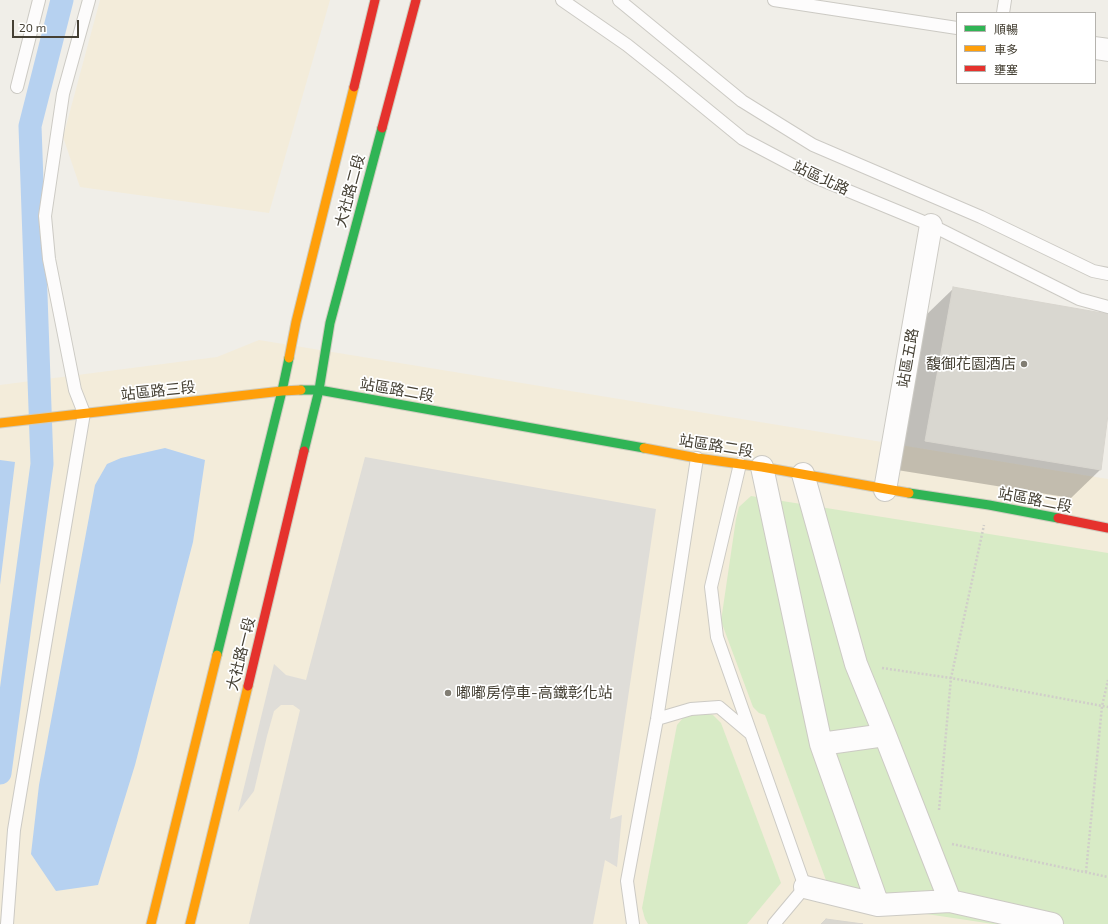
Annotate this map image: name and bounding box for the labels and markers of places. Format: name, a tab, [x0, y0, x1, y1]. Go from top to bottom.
place label: 馥御花園酒店	[926, 355, 1016, 373]
marker: 馥御花園酒店	[1019, 359, 1029, 369]
place label: 嘟嘟房停車-高鐵彰化站	[456, 684, 613, 702]
marker: 嘟嘟房停車-高鐵彰化站	[443, 688, 453, 698]

